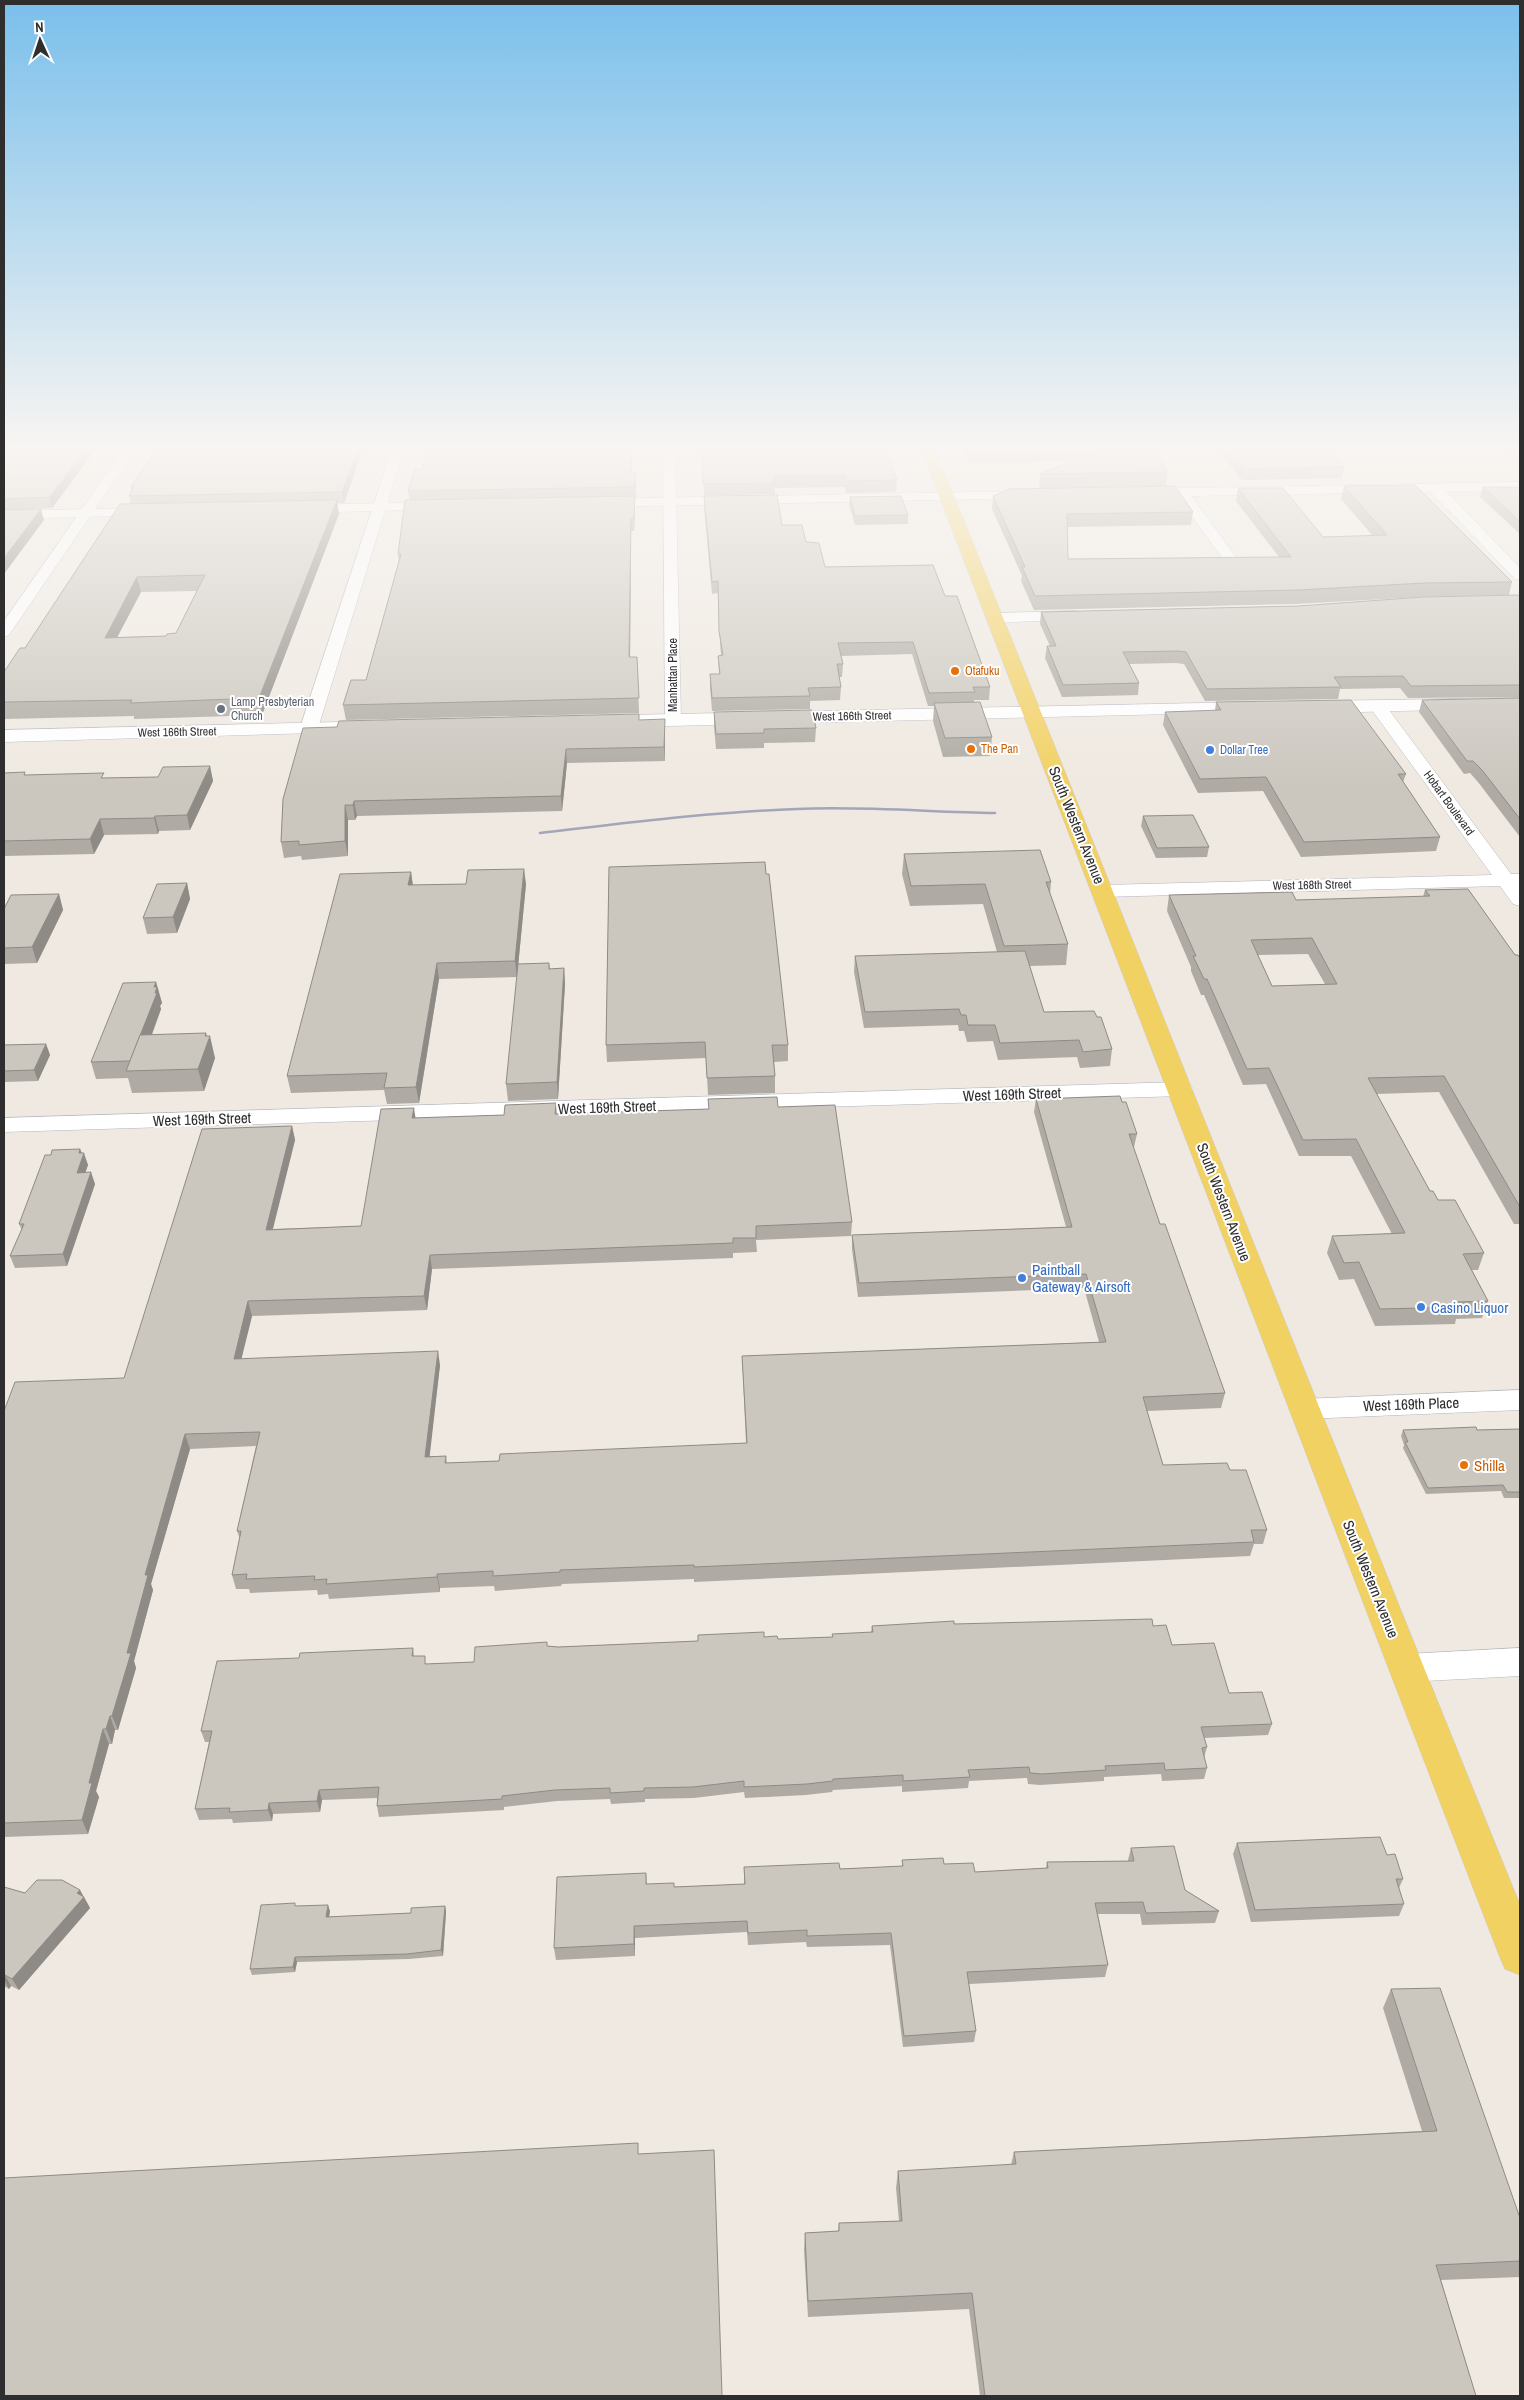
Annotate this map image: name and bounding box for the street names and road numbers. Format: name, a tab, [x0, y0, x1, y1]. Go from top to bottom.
street label: Manhattan Place	[665, 638, 681, 712]
street label: West 166th Street	[813, 707, 892, 725]
street label: West 166th Street	[138, 723, 217, 741]
street label: South Western Avenue	[1044, 763, 1110, 887]
street label: Hobart Boulevard	[1420, 767, 1478, 839]
street label: West 168th Street	[1273, 876, 1352, 894]
street label: West 169th Street	[963, 1082, 1062, 1106]
street label: West 169th Street	[558, 1095, 657, 1119]
street label: West 169th Street	[153, 1107, 252, 1131]
street label: South Western Avenue	[1192, 1140, 1256, 1264]
street label: West 169th Place	[1363, 1392, 1460, 1416]
street label: South Western Avenue	[1338, 1517, 1404, 1641]

